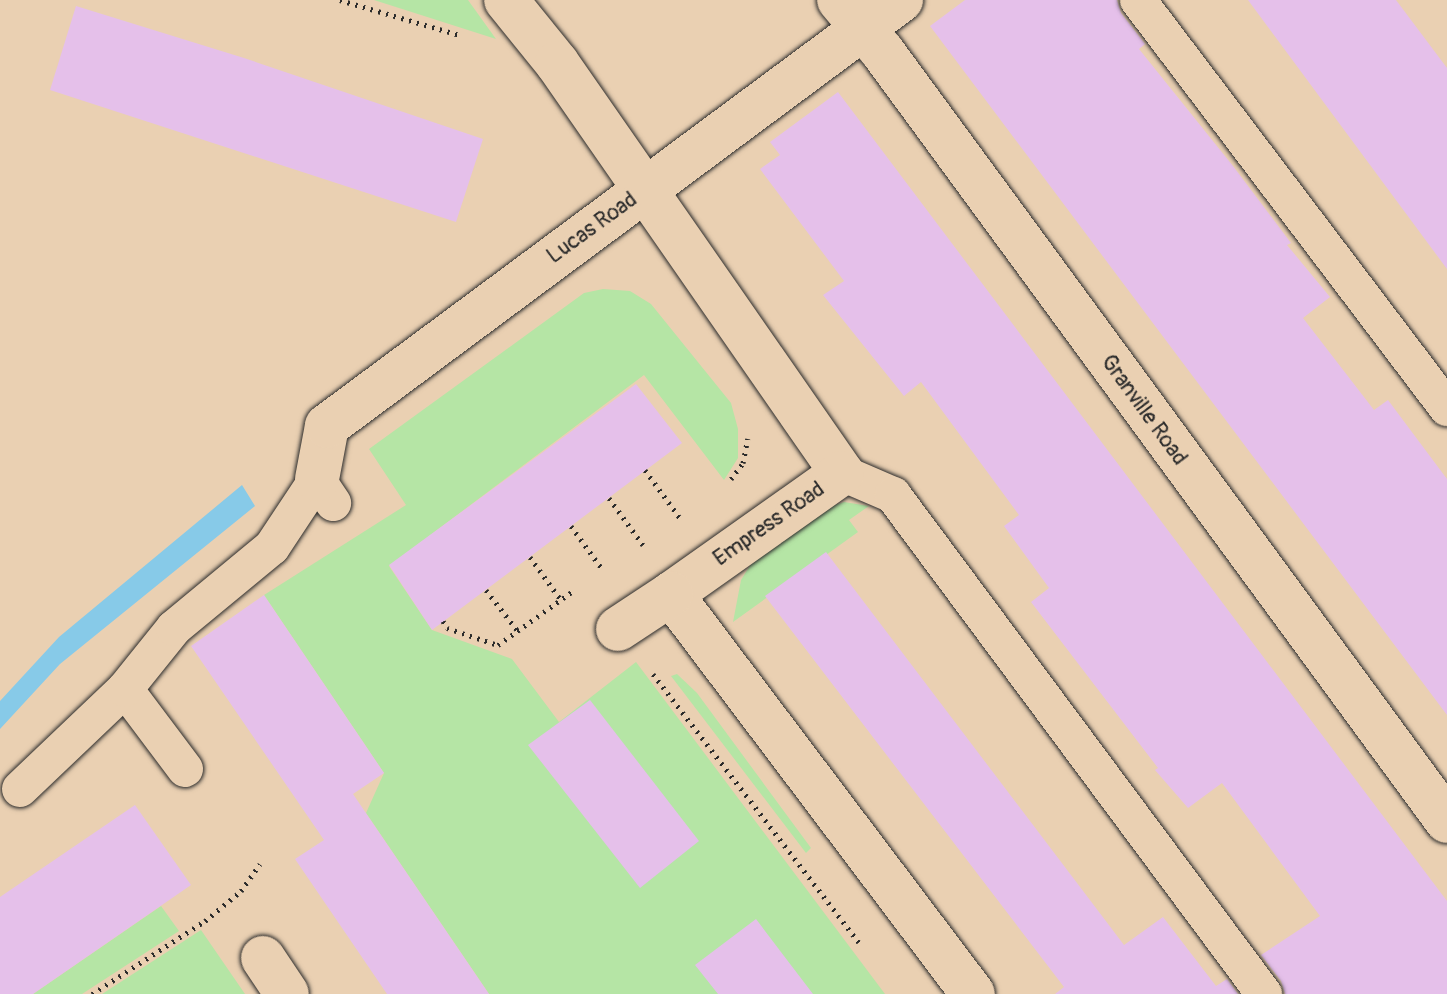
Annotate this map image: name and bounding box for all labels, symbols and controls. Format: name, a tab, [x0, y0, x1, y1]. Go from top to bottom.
street label: Lucas Road	[542, 186, 642, 270]
street label: Granville Road	[1095, 350, 1193, 470]
street label: Empress Road	[708, 476, 830, 572]

